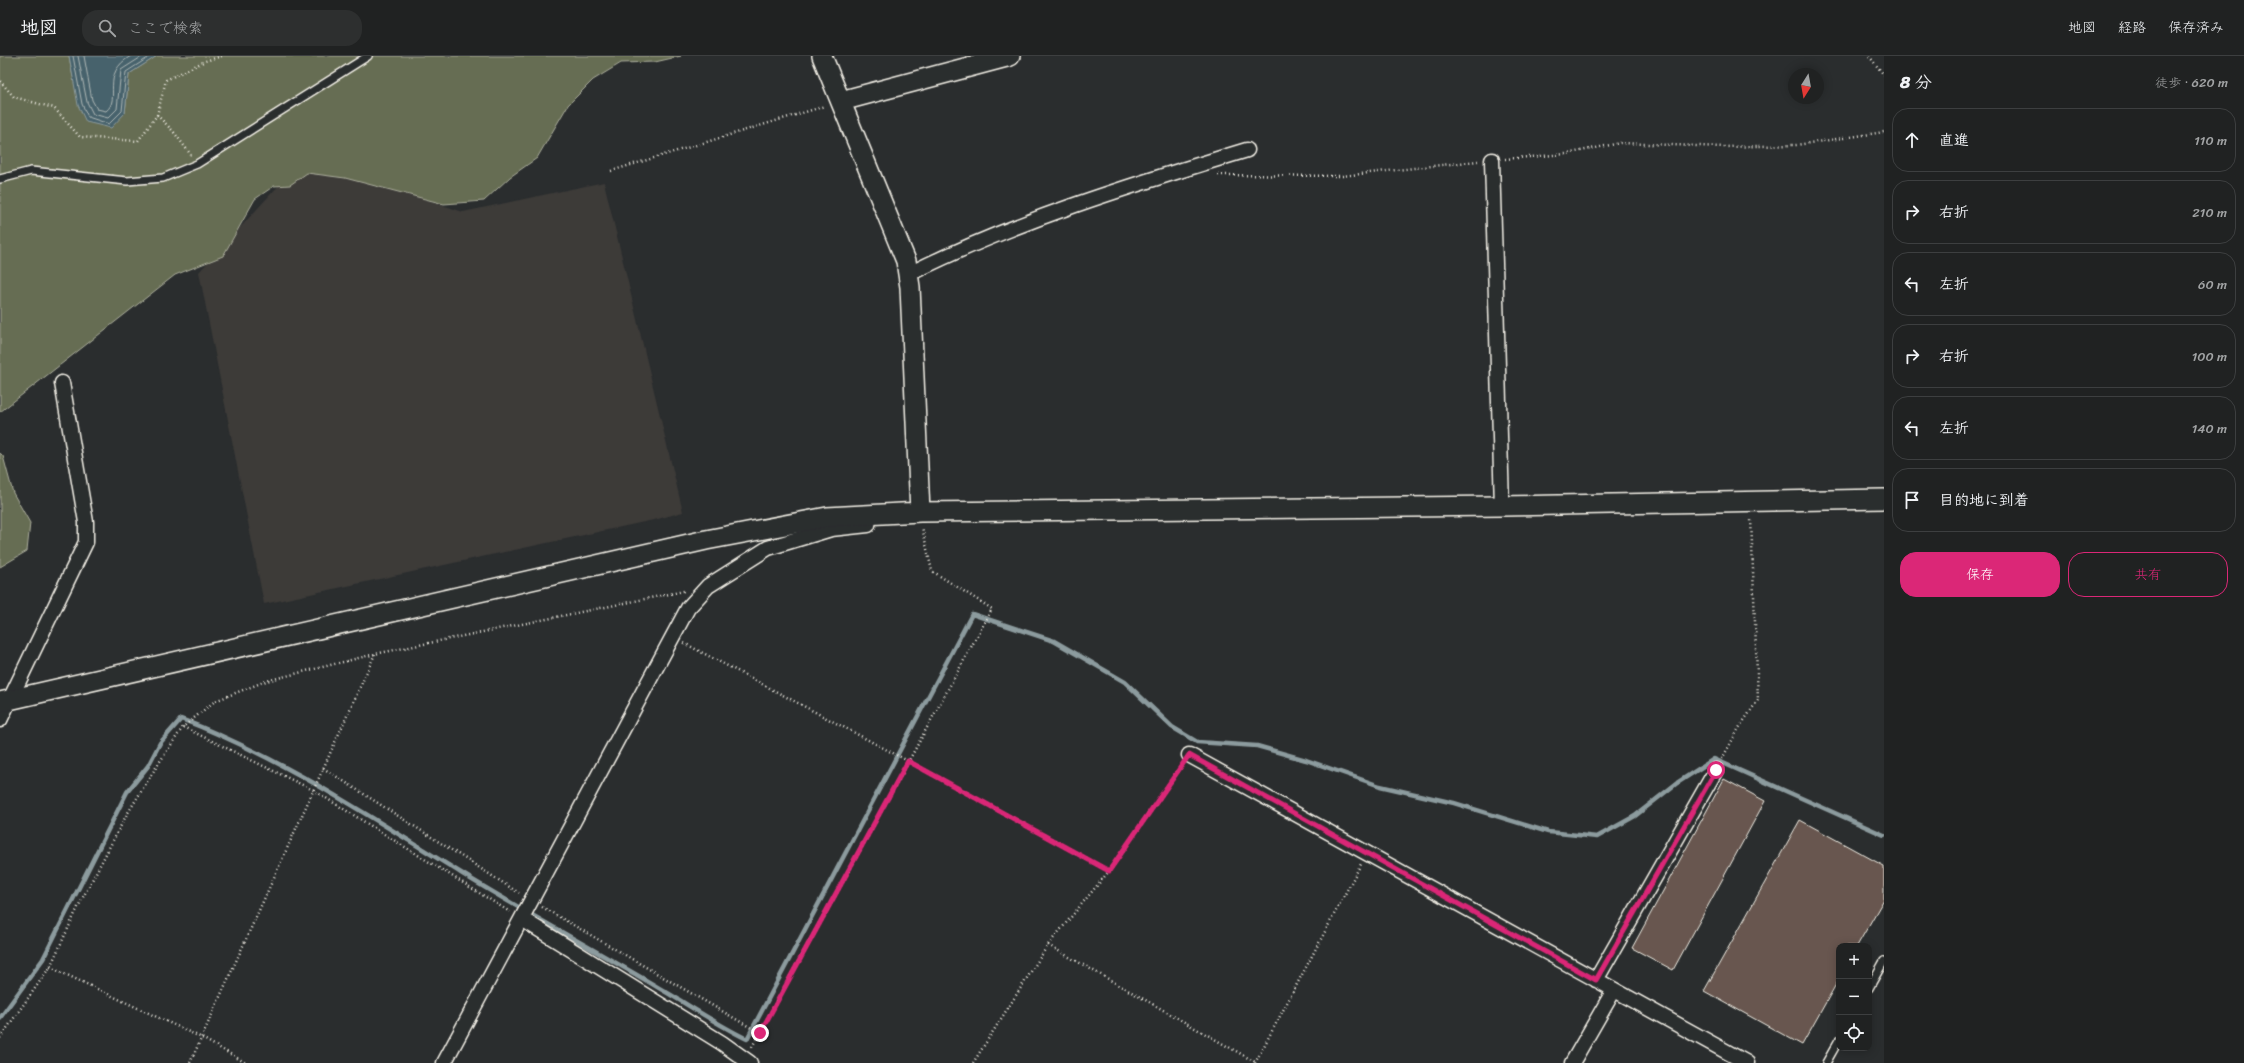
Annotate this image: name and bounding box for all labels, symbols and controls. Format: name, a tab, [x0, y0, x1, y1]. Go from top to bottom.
search box	[82, 10, 362, 46]
text: 地図	[20, 11, 58, 44]
text: ここで検索	[128, 15, 203, 41]
text: 地図	[2068, 15, 2096, 40]
text: 経路	[2118, 15, 2146, 40]
text: 保存済み	[2168, 15, 2224, 40]
icon: search	[96, 17, 118, 39]
text: 8 分	[1900, 67, 1932, 97]
north arrow	[1788, 68, 1824, 104]
text: 徒歩 · 620 m	[2155, 71, 2228, 94]
text: 直進	[1939, 127, 1969, 153]
icon: ahead	[1901, 129, 1923, 151]
text: 110 m	[2194, 129, 2227, 152]
text: 右折	[1939, 199, 1969, 225]
icon: right	[1901, 201, 1923, 223]
text: 210 m	[2192, 201, 2227, 224]
text: 左折	[1939, 271, 1969, 297]
icon: left	[1901, 273, 1923, 295]
text: 60 m	[2198, 273, 2227, 296]
text: 右折	[1939, 343, 1969, 369]
icon: right	[1901, 345, 1923, 367]
text: 100 m	[2192, 345, 2227, 368]
text: 左折	[1939, 415, 1969, 441]
icon: left	[1901, 417, 1923, 439]
text: 140 m	[2192, 417, 2227, 440]
text: 目的地に到着	[1939, 487, 2029, 513]
icon: arrive	[1901, 489, 1923, 511]
button: 保存	[1900, 552, 2060, 597]
button: 共有	[2068, 552, 2228, 597]
route start	[1707, 761, 1725, 779]
map controls	[1836, 943, 1872, 1051]
button: +	[1836, 943, 1872, 979]
button: −	[1836, 979, 1872, 1015]
button: locate	[1836, 1015, 1872, 1051]
route end	[751, 1024, 769, 1042]

